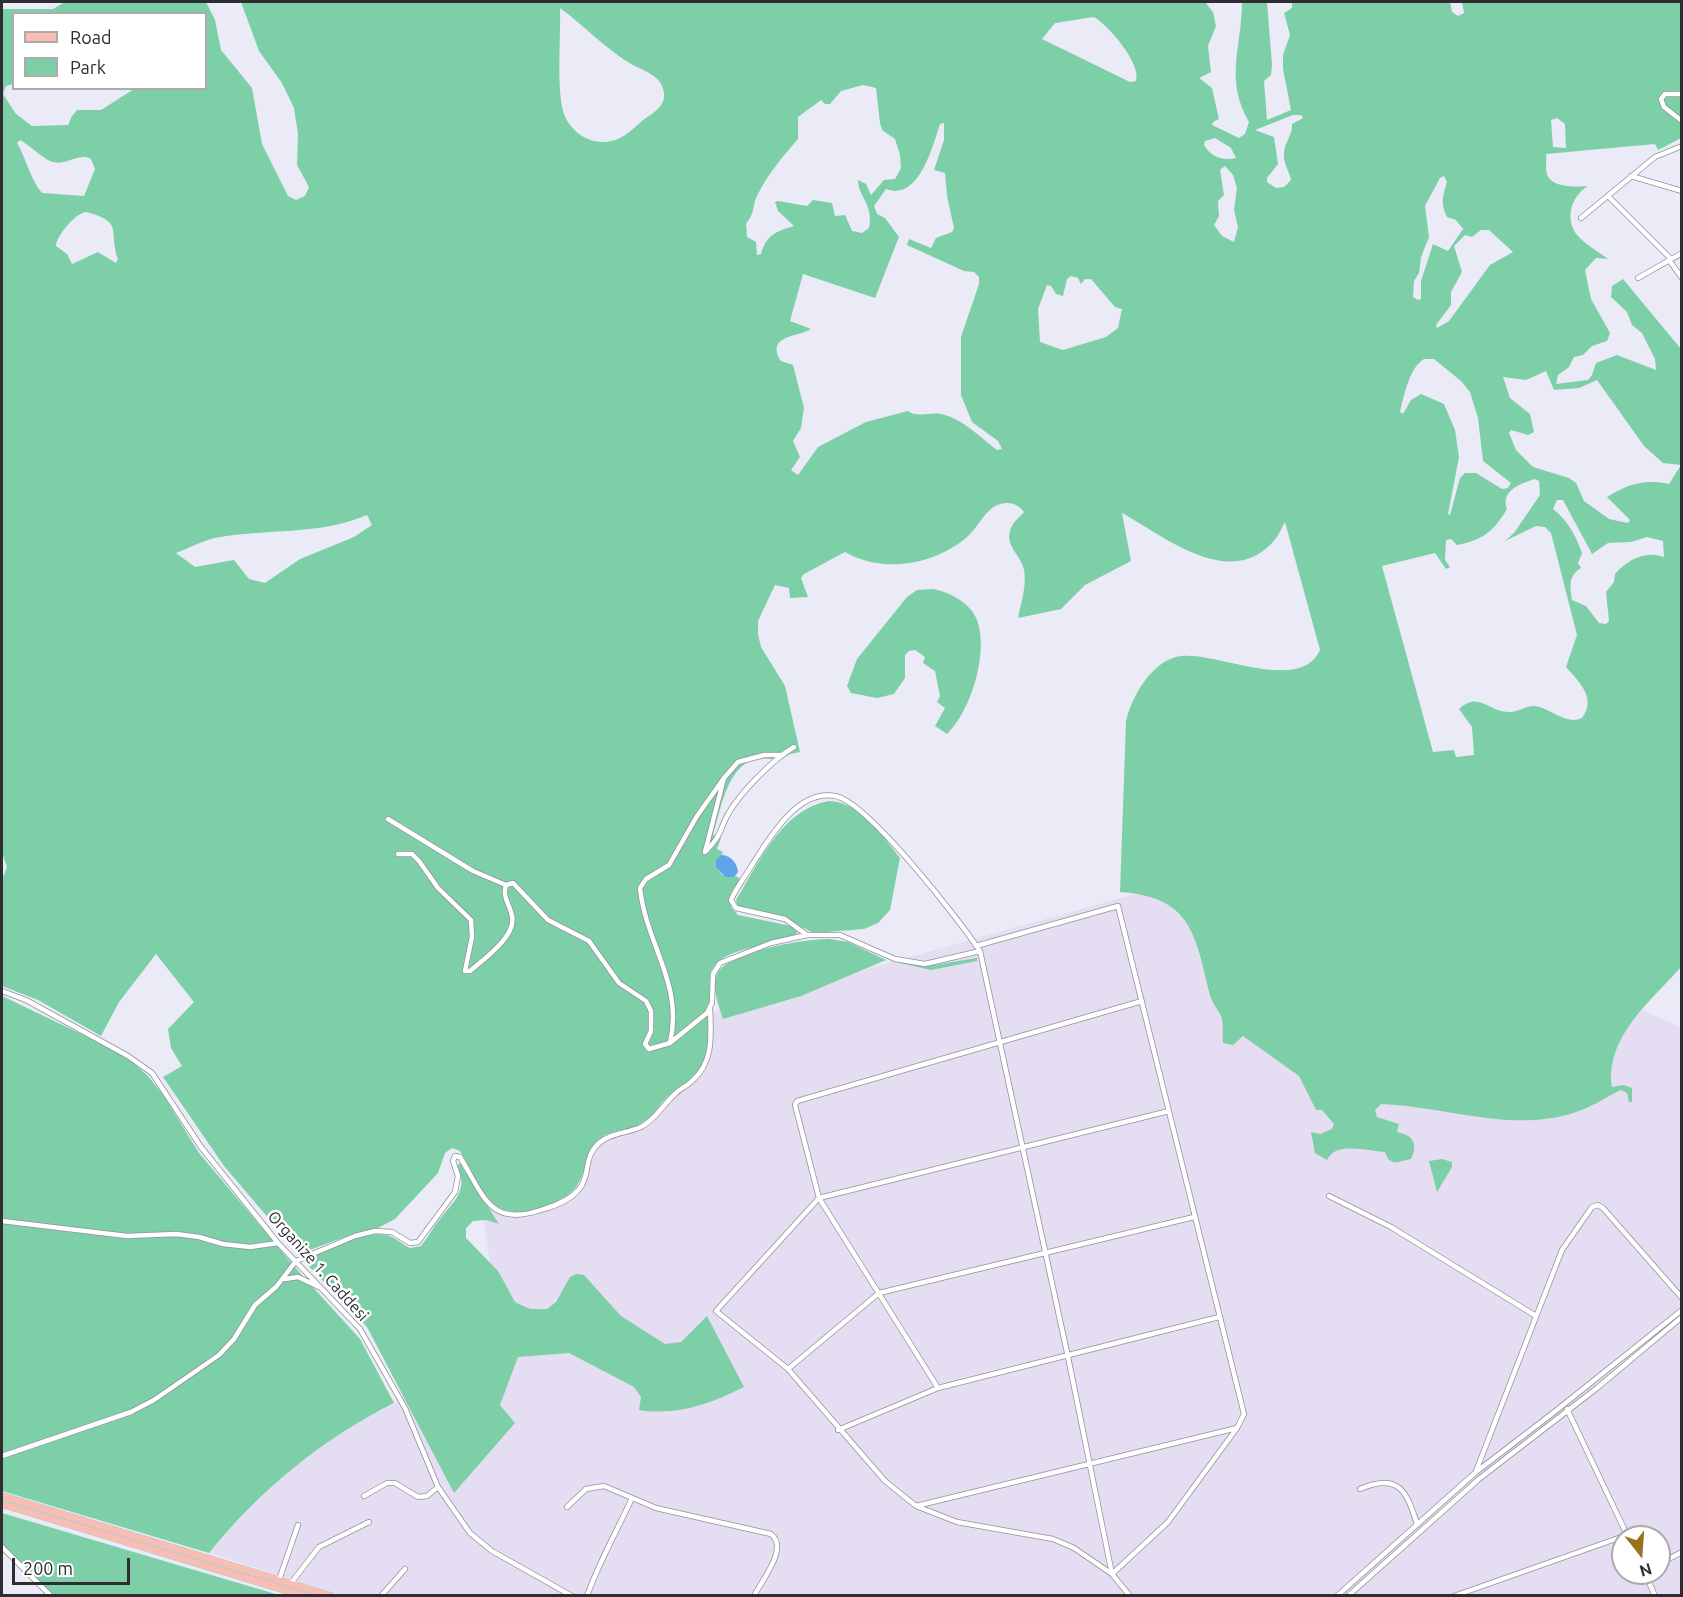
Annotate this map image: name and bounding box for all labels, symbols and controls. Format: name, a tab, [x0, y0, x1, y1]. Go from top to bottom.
legend	[12, 12, 207, 90]
text: Road	[70, 27, 112, 47]
text: Park	[70, 57, 106, 77]
street label: Organize 1. Caddesi	[263, 1207, 373, 1325]
north arrow	[1611, 1525, 1671, 1585]
scale bar	[15, 1546, 134, 1584]
text: 200 m	[23, 1558, 73, 1578]
text: N	[1637, 1560, 1654, 1581]

